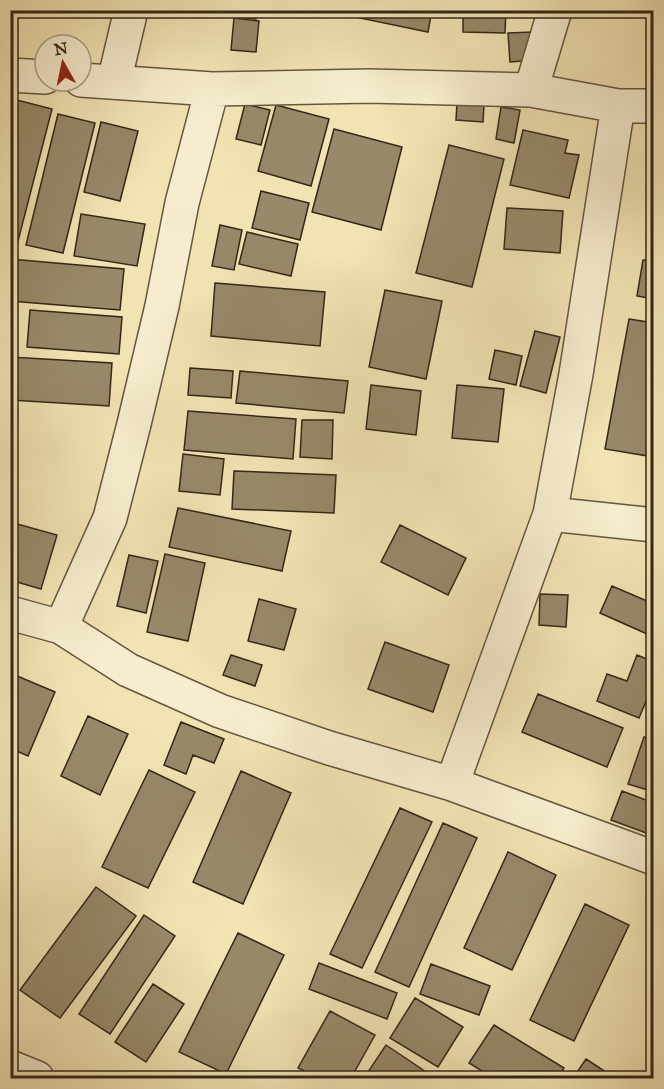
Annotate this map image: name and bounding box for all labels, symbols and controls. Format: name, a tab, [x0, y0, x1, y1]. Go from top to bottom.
north arrow	[33, 33, 93, 93]
text: N	[53, 38, 69, 59]

